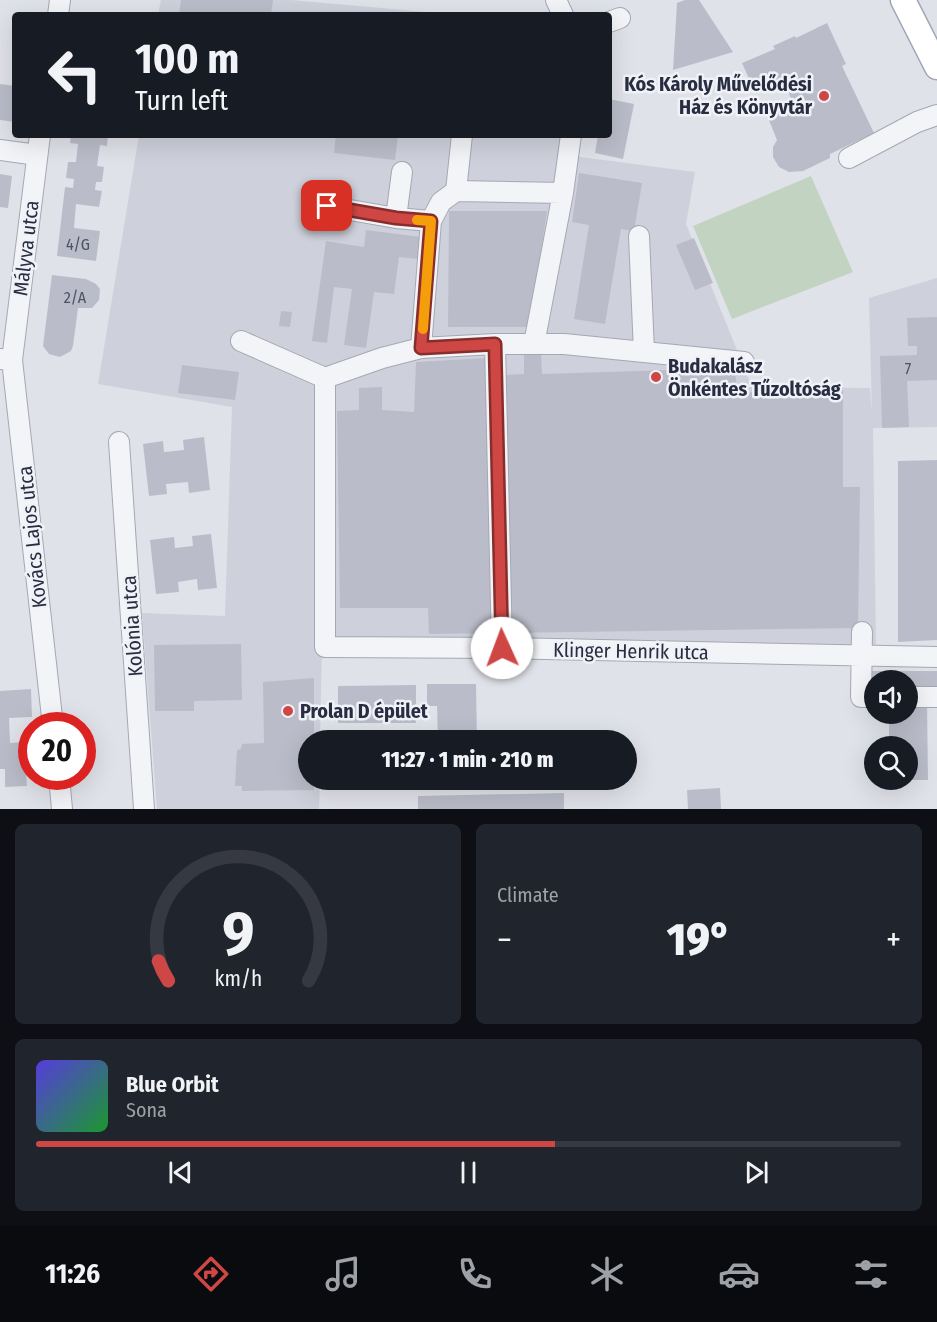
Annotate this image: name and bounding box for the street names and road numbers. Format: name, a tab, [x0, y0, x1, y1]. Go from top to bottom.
street label: Mályva utca	[8, 199, 44, 297]
street label: Kovács Lajos utca	[13, 465, 51, 609]
street label: Kolónia utca	[116, 575, 148, 677]
street label: Klinger Henrik utca	[553, 638, 709, 664]

